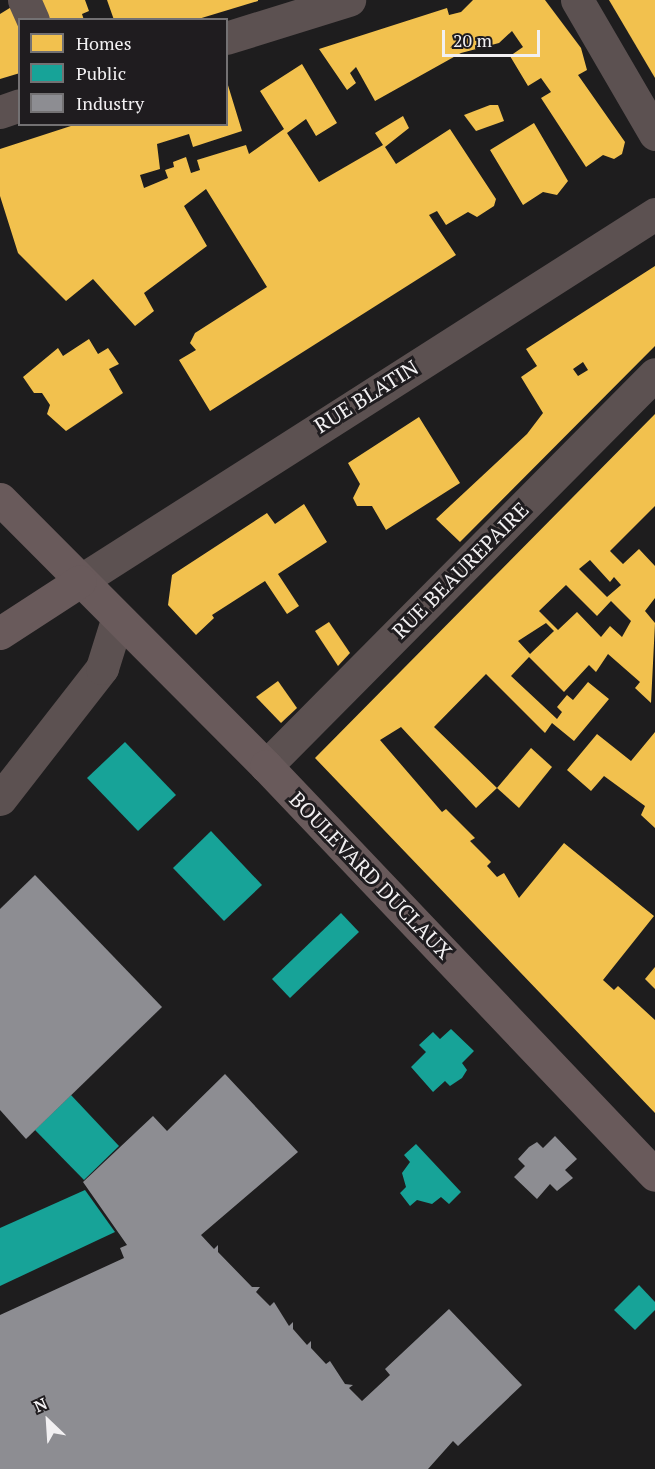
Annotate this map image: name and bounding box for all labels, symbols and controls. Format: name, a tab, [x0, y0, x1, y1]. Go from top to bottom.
legend	[18, 18, 228, 126]
scale bar	[445, 18, 542, 56]
text: 20 m	[453, 28, 492, 52]
text: Homes	[76, 31, 131, 55]
text: Public	[76, 61, 126, 85]
text: Industry	[76, 91, 144, 115]
street label: RUE BLATIN	[309, 354, 423, 438]
street label: RUE BEAUREPAIRE	[387, 497, 533, 643]
street label: BOULEVARD DUCLAUX	[285, 786, 457, 964]
north arrow	[18, 1391, 78, 1451]
text: N	[30, 1392, 51, 1417]

